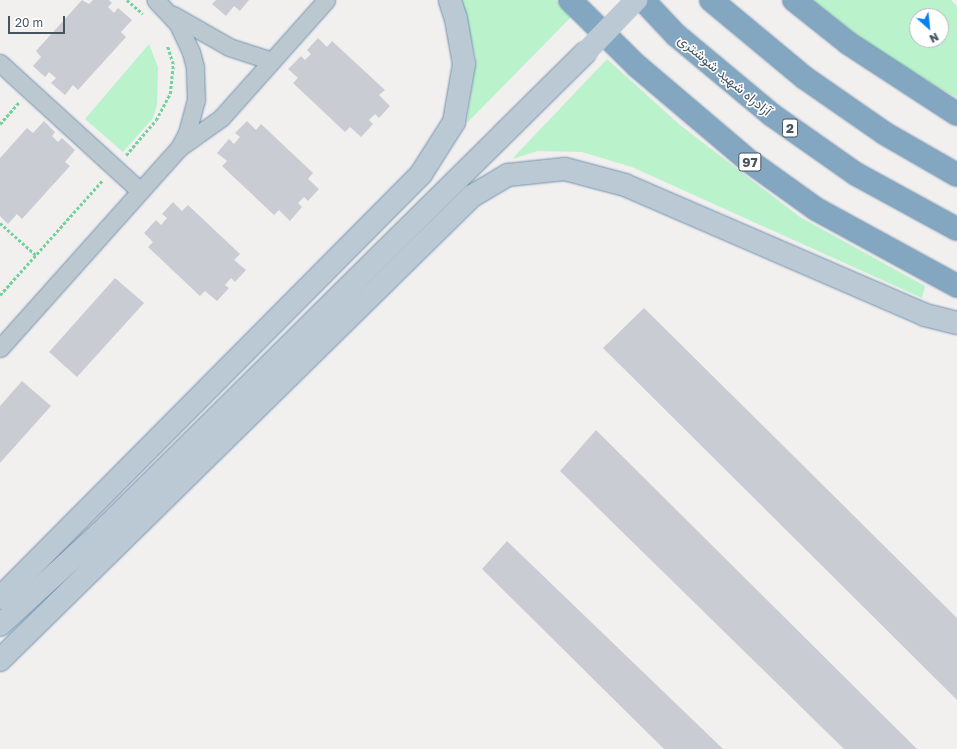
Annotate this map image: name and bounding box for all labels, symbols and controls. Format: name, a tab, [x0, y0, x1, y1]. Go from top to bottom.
scale bar	[10, 8, 67, 34]
north arrow	[909, 8, 949, 48]
text: 20 m	[15, 15, 43, 30]
street label: آزادراه شهید شوشتری	[675, 31, 775, 119]
text: N	[928, 31, 941, 46]
road number: 2	[782, 117, 798, 139]
road number: 97	[738, 151, 762, 173]

